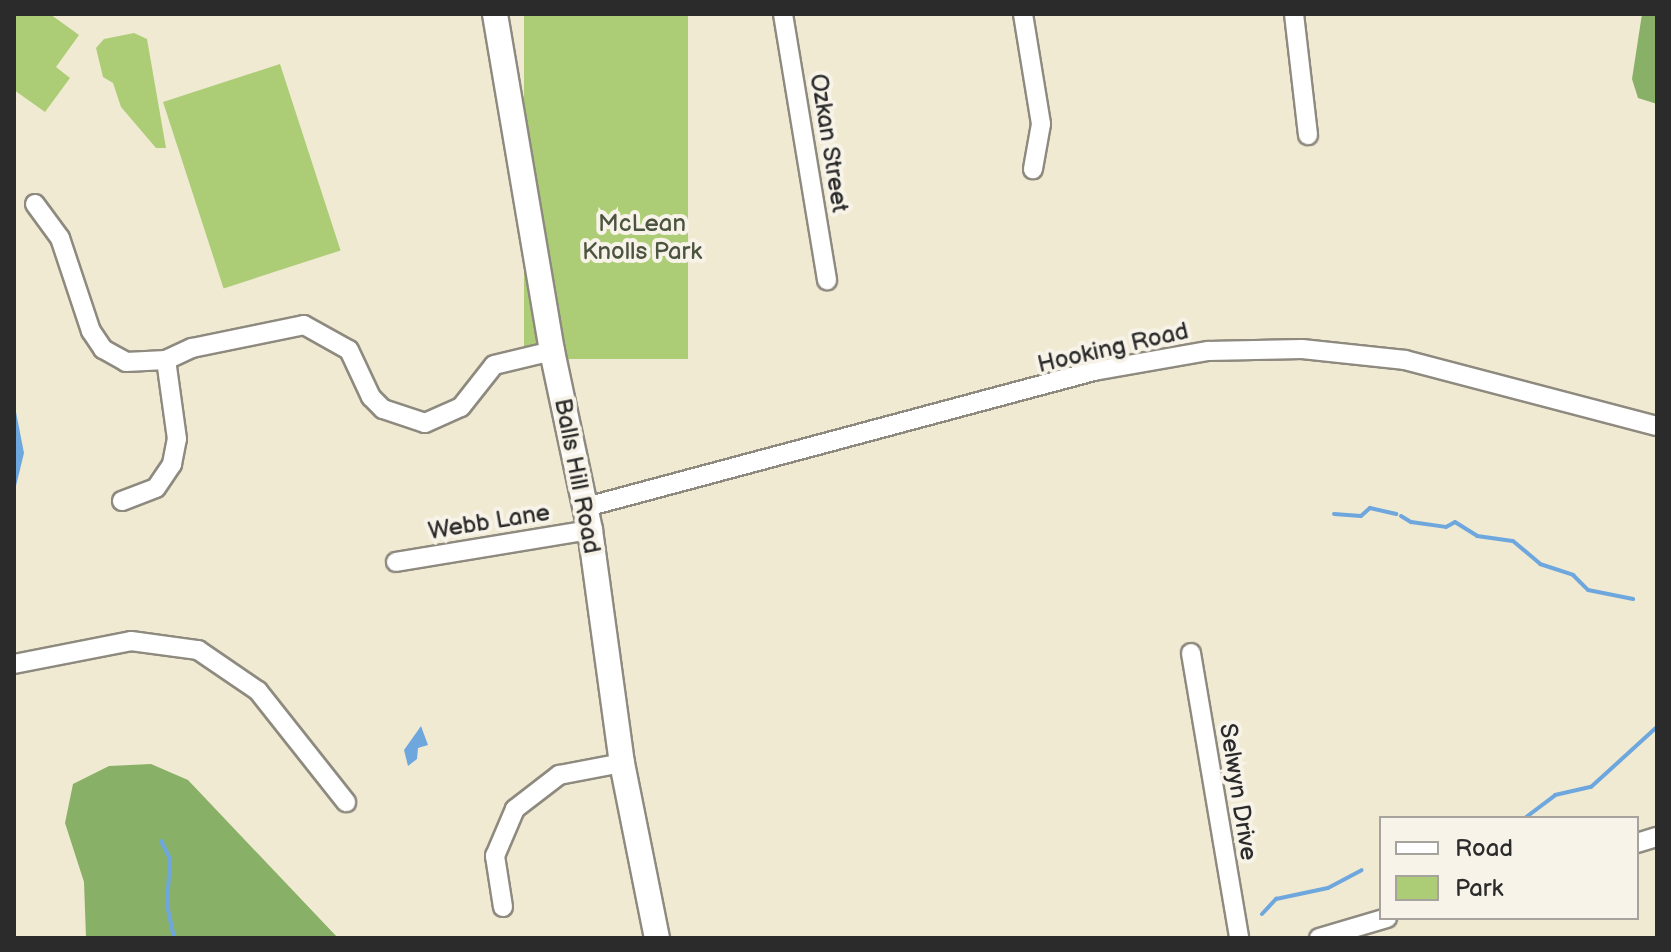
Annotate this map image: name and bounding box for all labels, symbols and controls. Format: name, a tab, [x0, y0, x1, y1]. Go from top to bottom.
street label: Ozkan Street	[804, 71, 854, 215]
park label: McLean Knolls Park	[582, 210, 702, 266]
street label: Hooking Road	[1035, 317, 1191, 379]
street label: Balls Hill Road	[548, 396, 606, 556]
street label: Webb Lane	[426, 498, 552, 546]
street label: Selwyn Drive	[1213, 721, 1263, 863]
legend	[1379, 816, 1639, 920]
text: Road	[1455, 834, 1513, 863]
text: Park	[1455, 874, 1503, 903]

